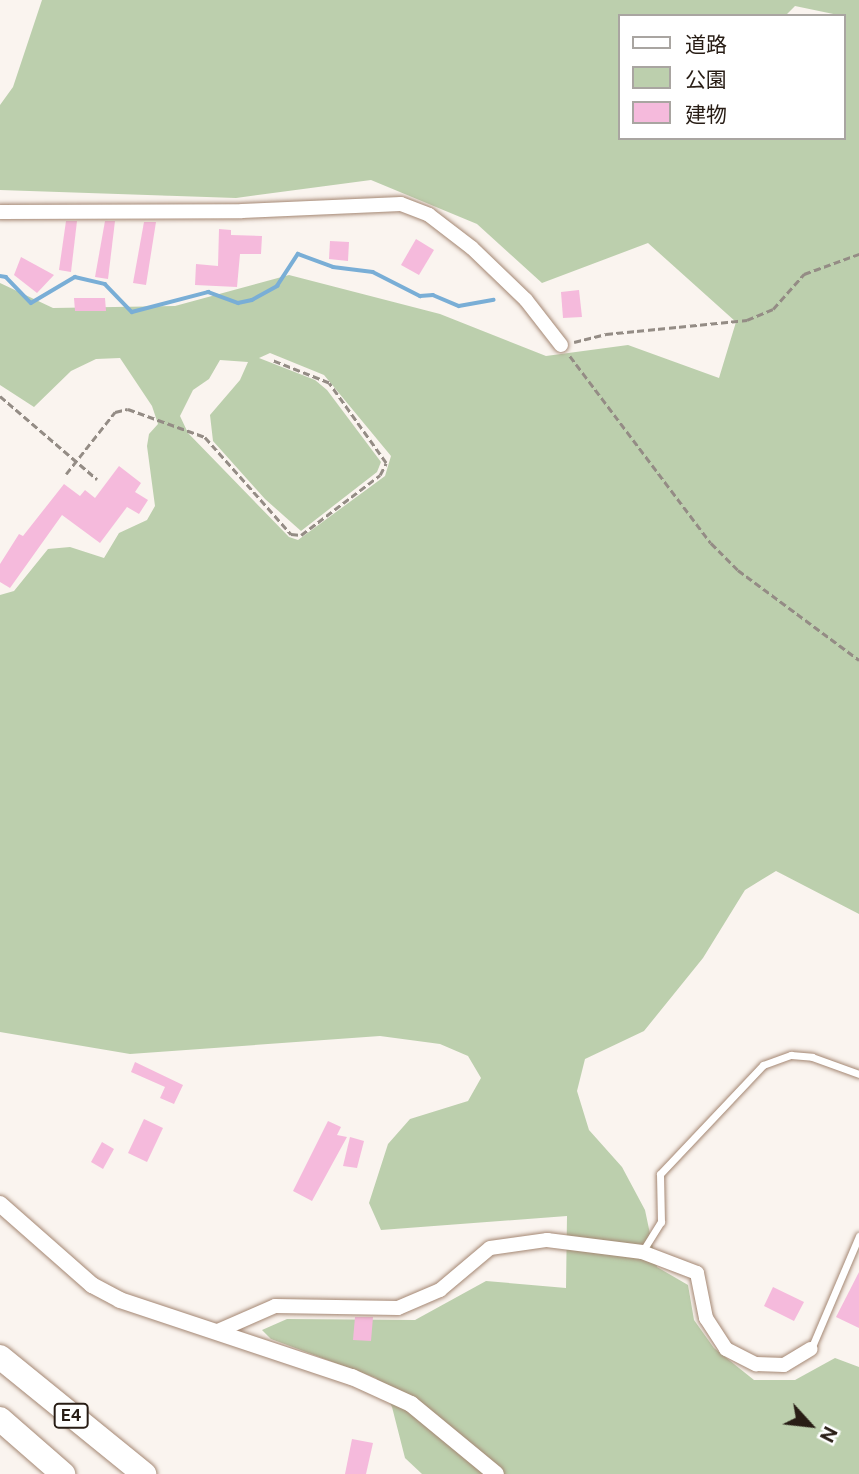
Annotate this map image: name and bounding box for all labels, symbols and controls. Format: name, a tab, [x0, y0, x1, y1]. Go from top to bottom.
legend	[618, 14, 845, 140]
text: 道路	[685, 32, 727, 57]
text: 公園	[685, 67, 727, 92]
text: 建物	[685, 102, 727, 127]
north arrow	[775, 1390, 845, 1460]
road number: E4	[54, 1404, 88, 1428]
text: N	[816, 1423, 842, 1446]

